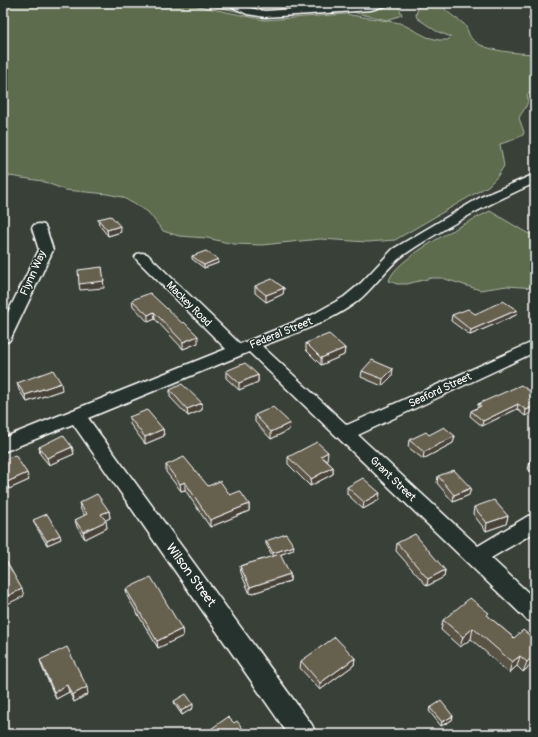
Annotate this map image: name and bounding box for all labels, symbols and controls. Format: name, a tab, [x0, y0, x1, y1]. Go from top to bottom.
street label: Flynn Way	[17, 248, 49, 298]
street label: Mackey Road	[164, 279, 214, 329]
street label: Federal Street	[248, 314, 315, 351]
street label: Seaford Street	[406, 370, 474, 410]
street label: Grant Street	[367, 454, 419, 504]
street label: Wilson Street	[163, 540, 220, 610]

